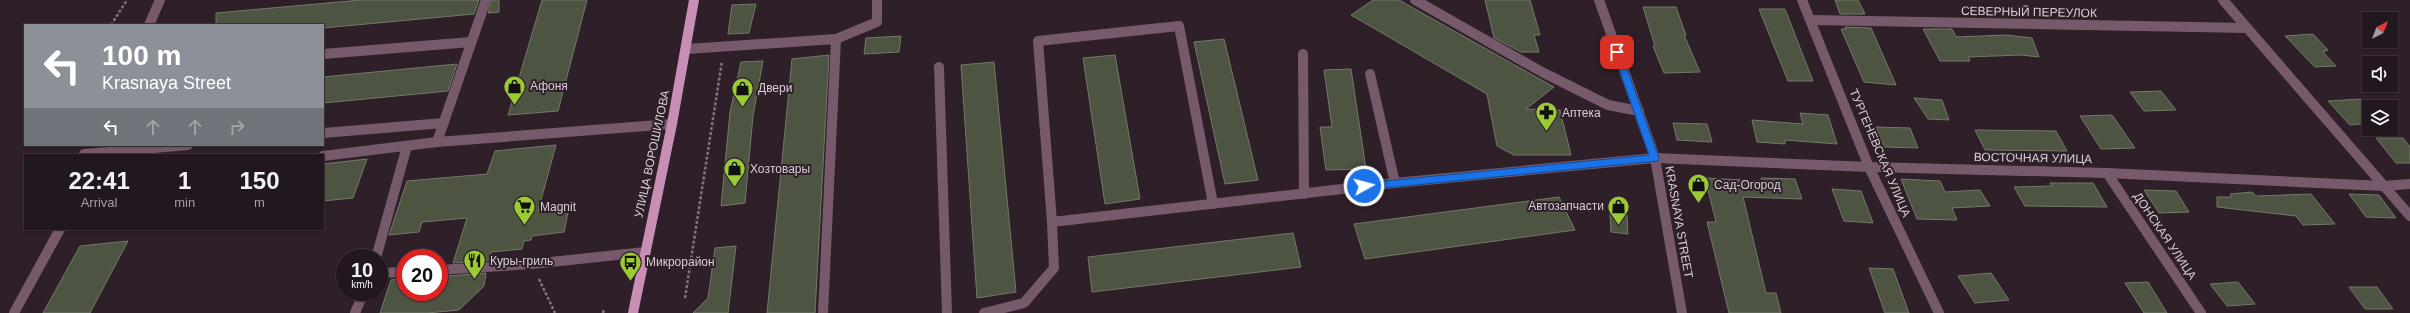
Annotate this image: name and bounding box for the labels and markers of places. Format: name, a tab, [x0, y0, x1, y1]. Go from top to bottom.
pin	[1600, 35, 1634, 69]
shop icon: Афоня	[502, 73, 528, 106]
shop icon: Двери	[730, 75, 756, 108]
place label: Афоня	[530, 79, 568, 93]
place label: Двери	[758, 81, 792, 95]
pharmacy icon: Аптека	[1533, 100, 1559, 133]
place label: Аптека	[1562, 106, 1601, 120]
shop icon: Хозтовары	[722, 156, 748, 189]
place label: Хозтовары	[750, 162, 810, 176]
shop icon: Сад-Огород	[1685, 172, 1711, 205]
place label: Сад-Огород	[1714, 178, 1781, 192]
shop icon: Автозапчасти	[1606, 193, 1632, 226]
supermarket icon: Magnit	[511, 194, 537, 227]
place label: Автозапчасти	[1528, 199, 1604, 213]
place label: Magnit	[540, 200, 577, 214]
restaurant icon: Куры-гриль	[461, 248, 487, 281]
bus stop icon: Микрорайон	[618, 249, 644, 282]
place label: Куры-гриль	[490, 254, 553, 268]
place label: Микрорайон	[646, 255, 715, 269]

